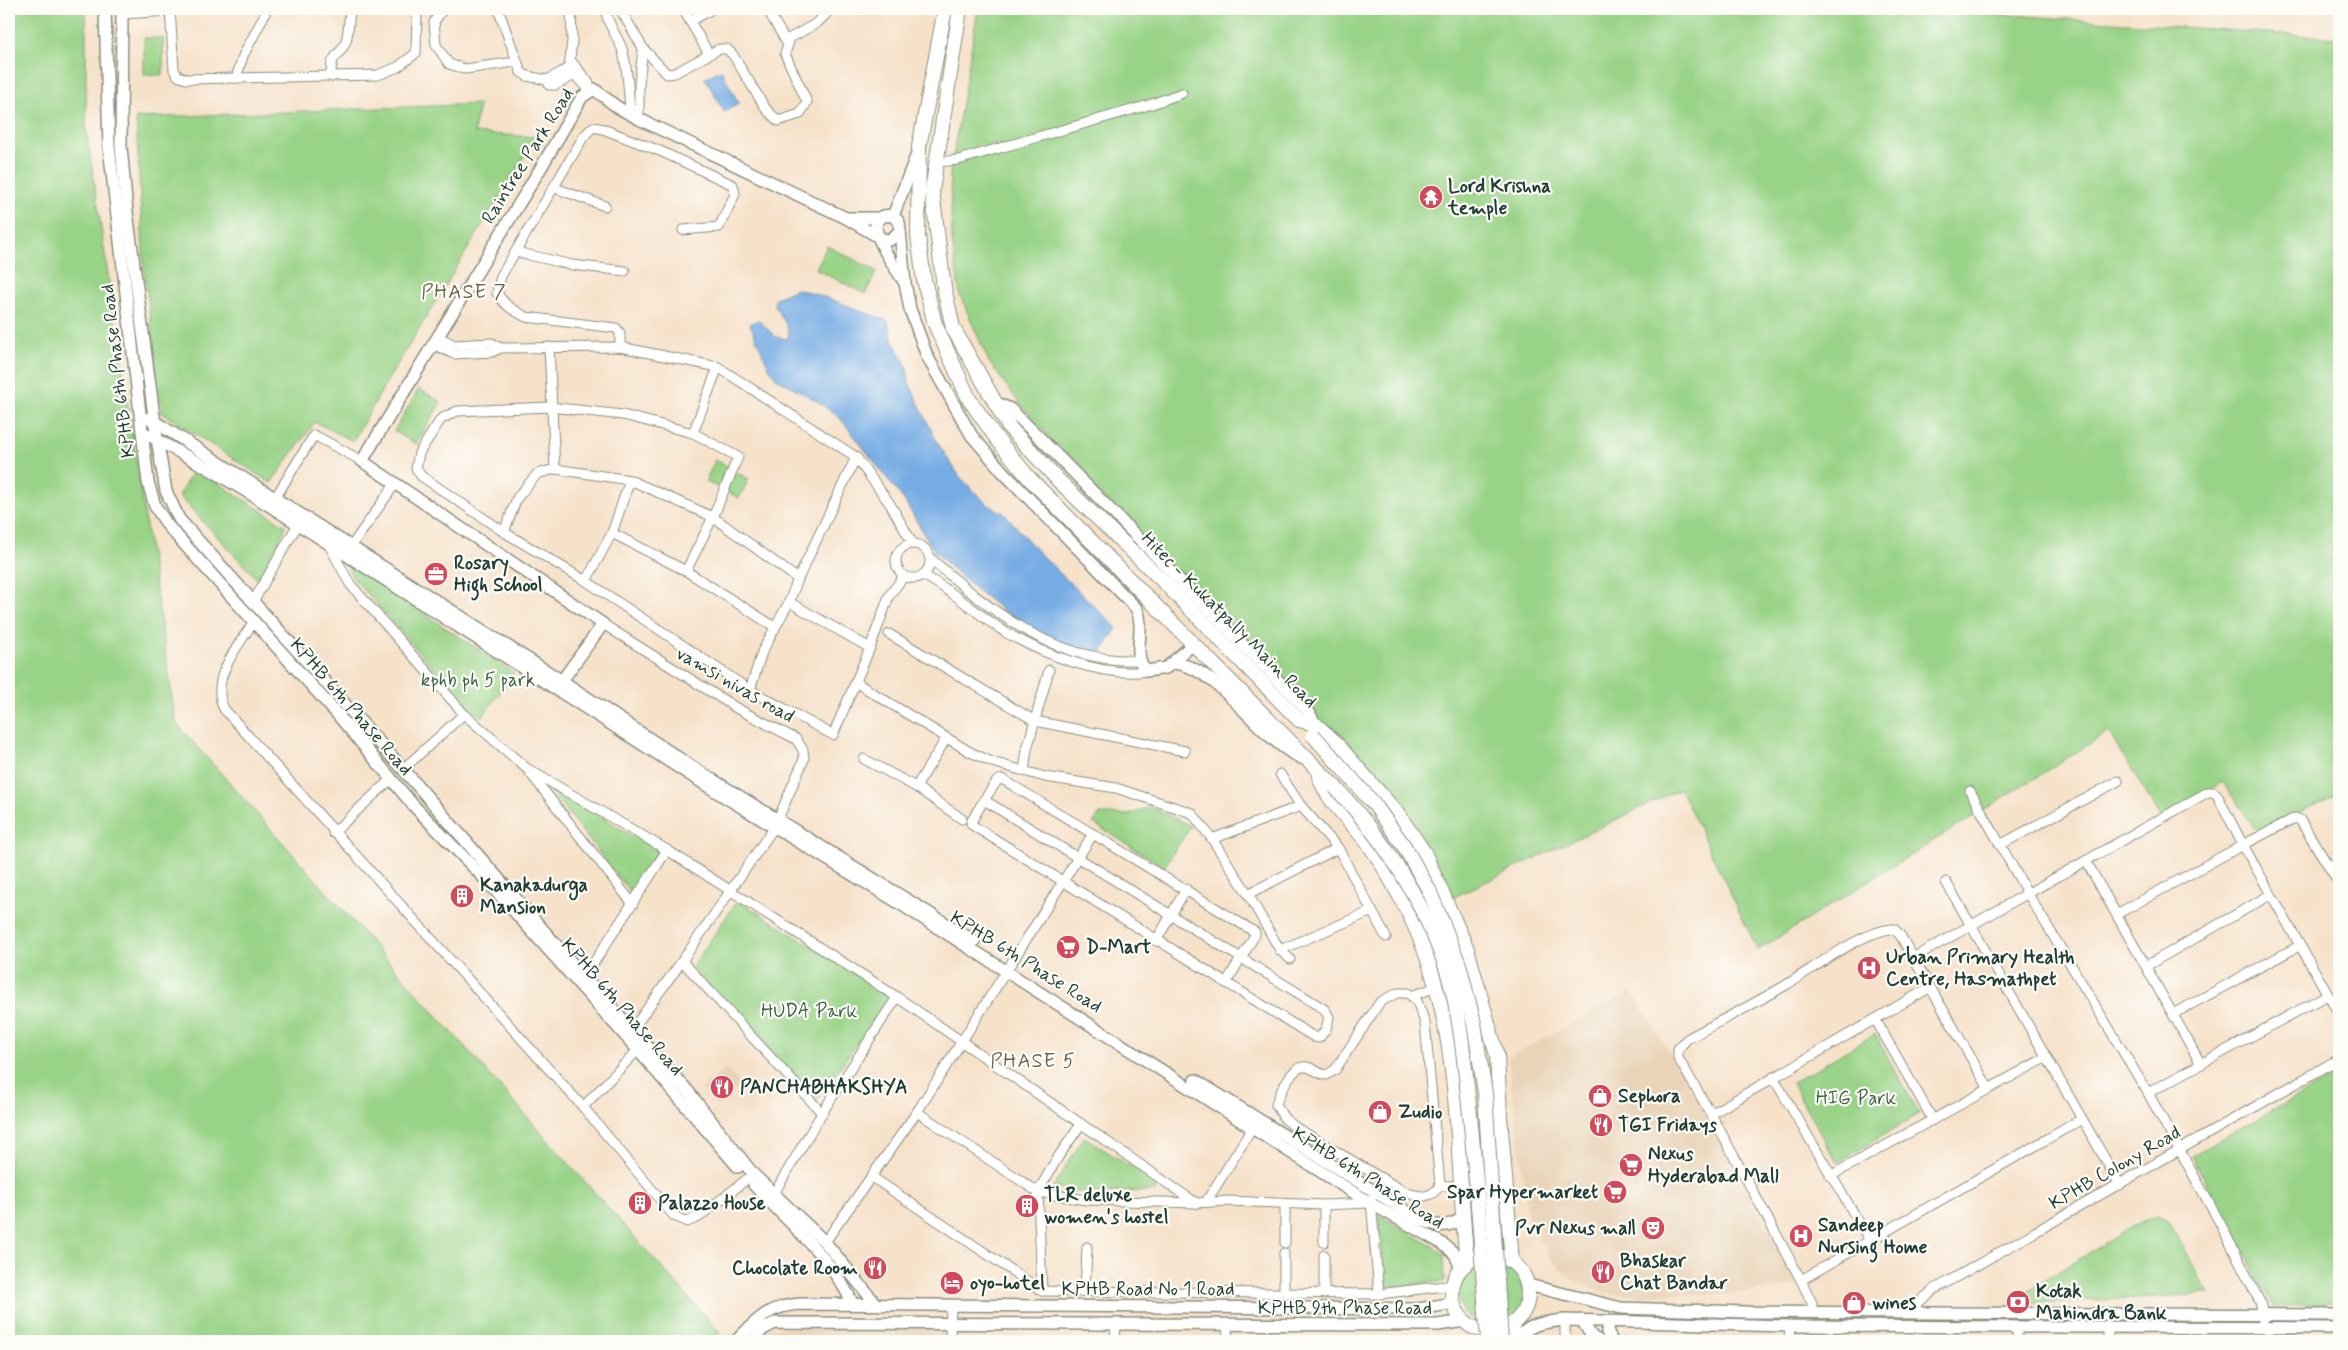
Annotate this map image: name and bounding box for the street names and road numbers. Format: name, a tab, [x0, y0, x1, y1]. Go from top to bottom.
street label: Raintree Park Road	[476, 83, 580, 229]
street label: KPHB 6th Phase Road	[95, 283, 141, 459]
street label: Hitec - Kukatpally Main Road	[1135, 527, 1322, 714]
street label: KPHB 6th Phase Road	[284, 633, 418, 781]
street label: vamsi nivas road	[671, 641, 799, 729]
street label: KPHB 6th Phase Road	[945, 905, 1107, 1019]
street label: KPHB 6th Phase Road	[555, 933, 689, 1081]
street label: KPHB Colony Road	[2045, 1120, 2185, 1216]
street label: KPHB 6th Phase Road	[1287, 1121, 1449, 1235]
street label: KPHB Road No 1 Road	[1061, 1277, 1235, 1302]
street label: KPHB 9th Phase Road	[1258, 1296, 1432, 1321]

